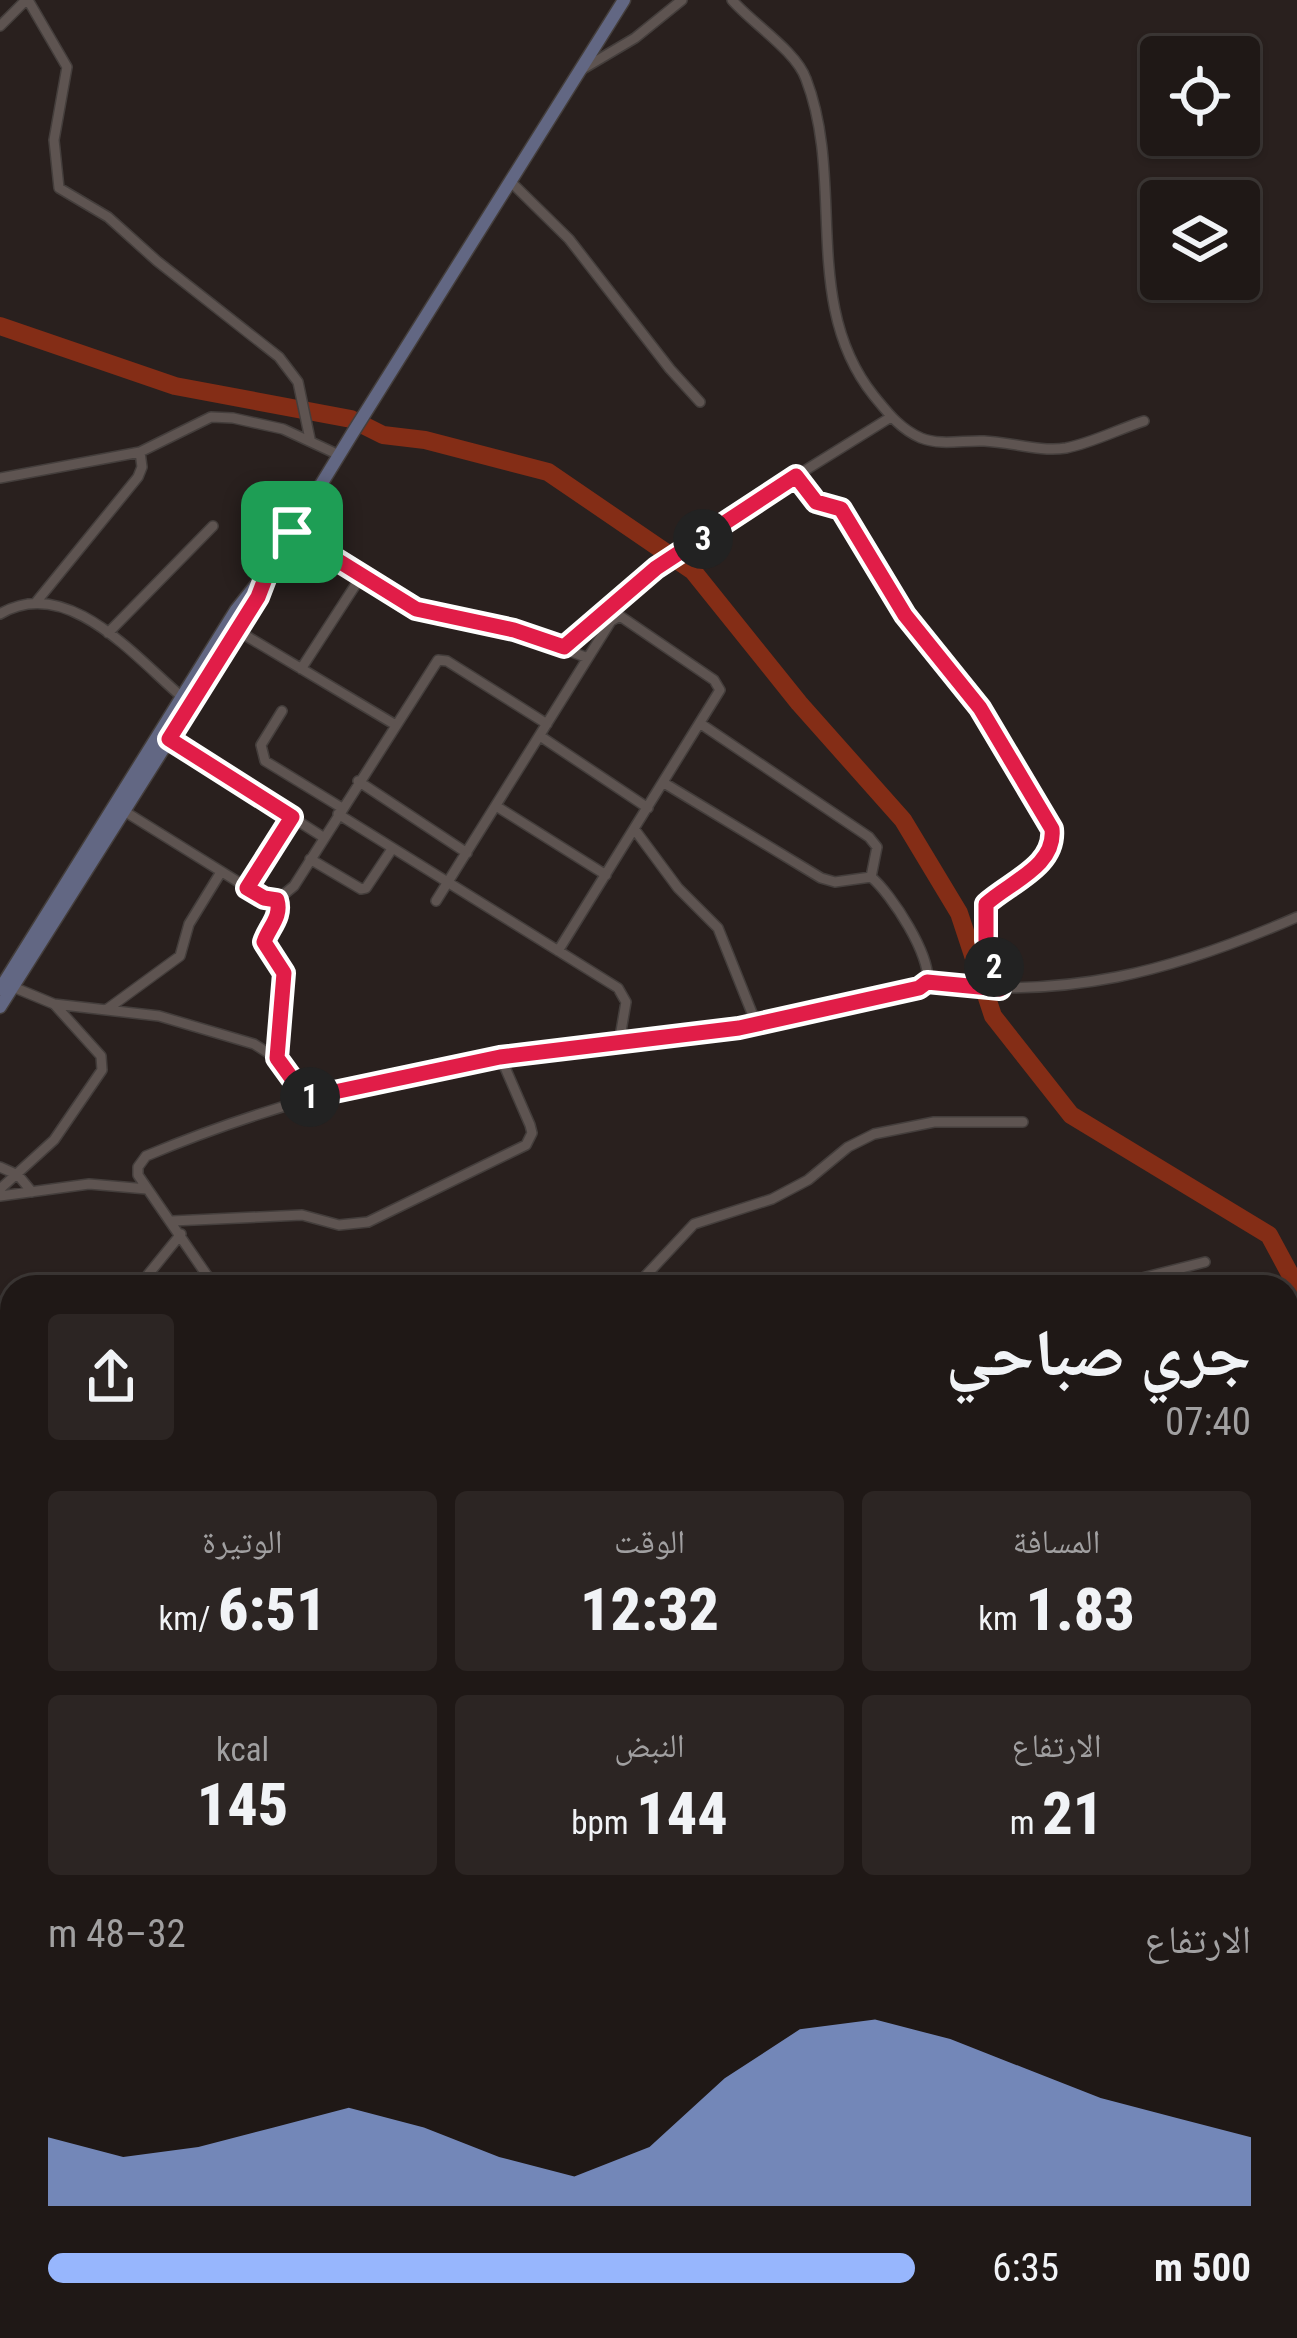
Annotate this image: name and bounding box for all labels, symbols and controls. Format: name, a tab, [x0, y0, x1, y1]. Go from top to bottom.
map controls	[1140, 36, 1260, 300]
button: locate	[1140, 36, 1260, 156]
button: layers	[1140, 180, 1260, 300]
pin	[241, 481, 343, 583]
icon: arrive	[259, 499, 325, 565]
pin: 3	[673, 509, 733, 569]
text: 3	[695, 519, 711, 558]
pin: 2	[964, 937, 1024, 997]
text: 2	[986, 947, 1002, 986]
pin: 1	[280, 1067, 340, 1127]
text: 1	[302, 1077, 318, 1116]
button: share	[48, 1314, 174, 1440]
text: جري صباحي	[946, 1315, 1251, 1392]
text: 07:40	[1165, 1399, 1251, 1445]
text: الوتيرة	[202, 1522, 283, 1561]
text: الوقت	[614, 1522, 685, 1561]
text: المسافة	[1013, 1522, 1100, 1561]
text: 6:51	[218, 1574, 327, 1645]
text: 12:32	[580, 1574, 719, 1645]
text: 1.83	[1026, 1574, 1135, 1645]
text: /km	[159, 1599, 218, 1638]
text: km	[978, 1599, 1026, 1638]
text: النبض	[614, 1726, 685, 1765]
text: الارتفاع	[1011, 1726, 1102, 1765]
text: kcal	[216, 1730, 269, 1769]
text: 145	[197, 1769, 288, 1840]
text: 144	[636, 1778, 728, 1849]
text: 21	[1042, 1778, 1103, 1849]
text: bpm	[571, 1803, 636, 1842]
text: m	[1010, 1803, 1042, 1842]
text: 32–48 m	[48, 1911, 186, 1957]
text: الارتفاع	[1145, 1917, 1251, 1963]
text: 6:35	[992, 2245, 1059, 2291]
text: 500 m	[1154, 2245, 1251, 2291]

